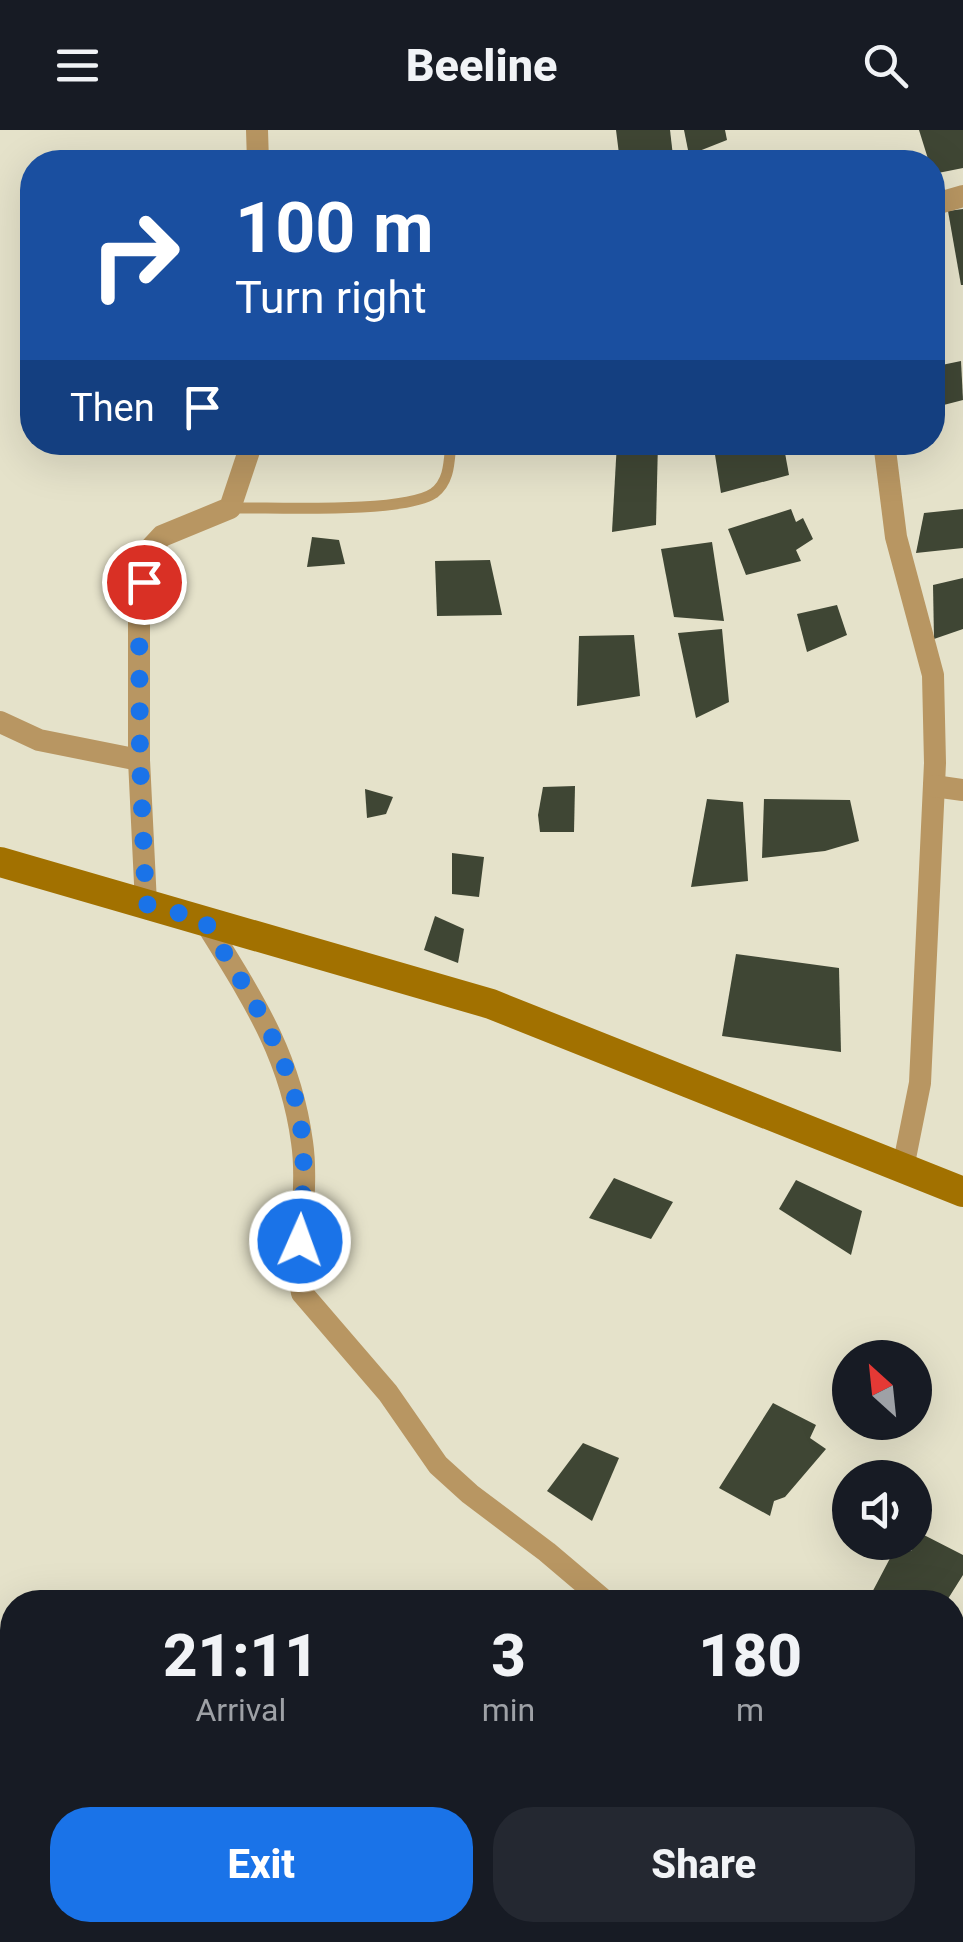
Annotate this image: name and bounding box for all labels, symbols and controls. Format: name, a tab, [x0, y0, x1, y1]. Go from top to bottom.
icon: menu	[50, 38, 105, 93]
icon: search	[858, 38, 913, 93]
text: Beeline	[406, 39, 557, 92]
text: 100 m	[235, 187, 434, 269]
icon: right	[70, 190, 200, 320]
text: Turn right	[235, 271, 427, 324]
icon: arrive	[175, 380, 230, 435]
text: Then	[70, 386, 155, 430]
pin	[102, 540, 187, 625]
icon: arrive	[117, 555, 172, 610]
position arrow	[248, 1189, 352, 1293]
north arrow	[832, 1340, 932, 1440]
map controls	[832, 1340, 932, 1560]
button: sound	[832, 1460, 932, 1560]
text: 21:11	[163, 1620, 319, 1691]
text: 3	[491, 1620, 526, 1691]
text: 180	[698, 1620, 802, 1691]
text: Arrival	[195, 1691, 286, 1729]
text: min	[482, 1691, 535, 1729]
text: m	[736, 1691, 764, 1729]
button: Exit	[50, 1807, 473, 1922]
button: Share	[493, 1807, 915, 1922]

